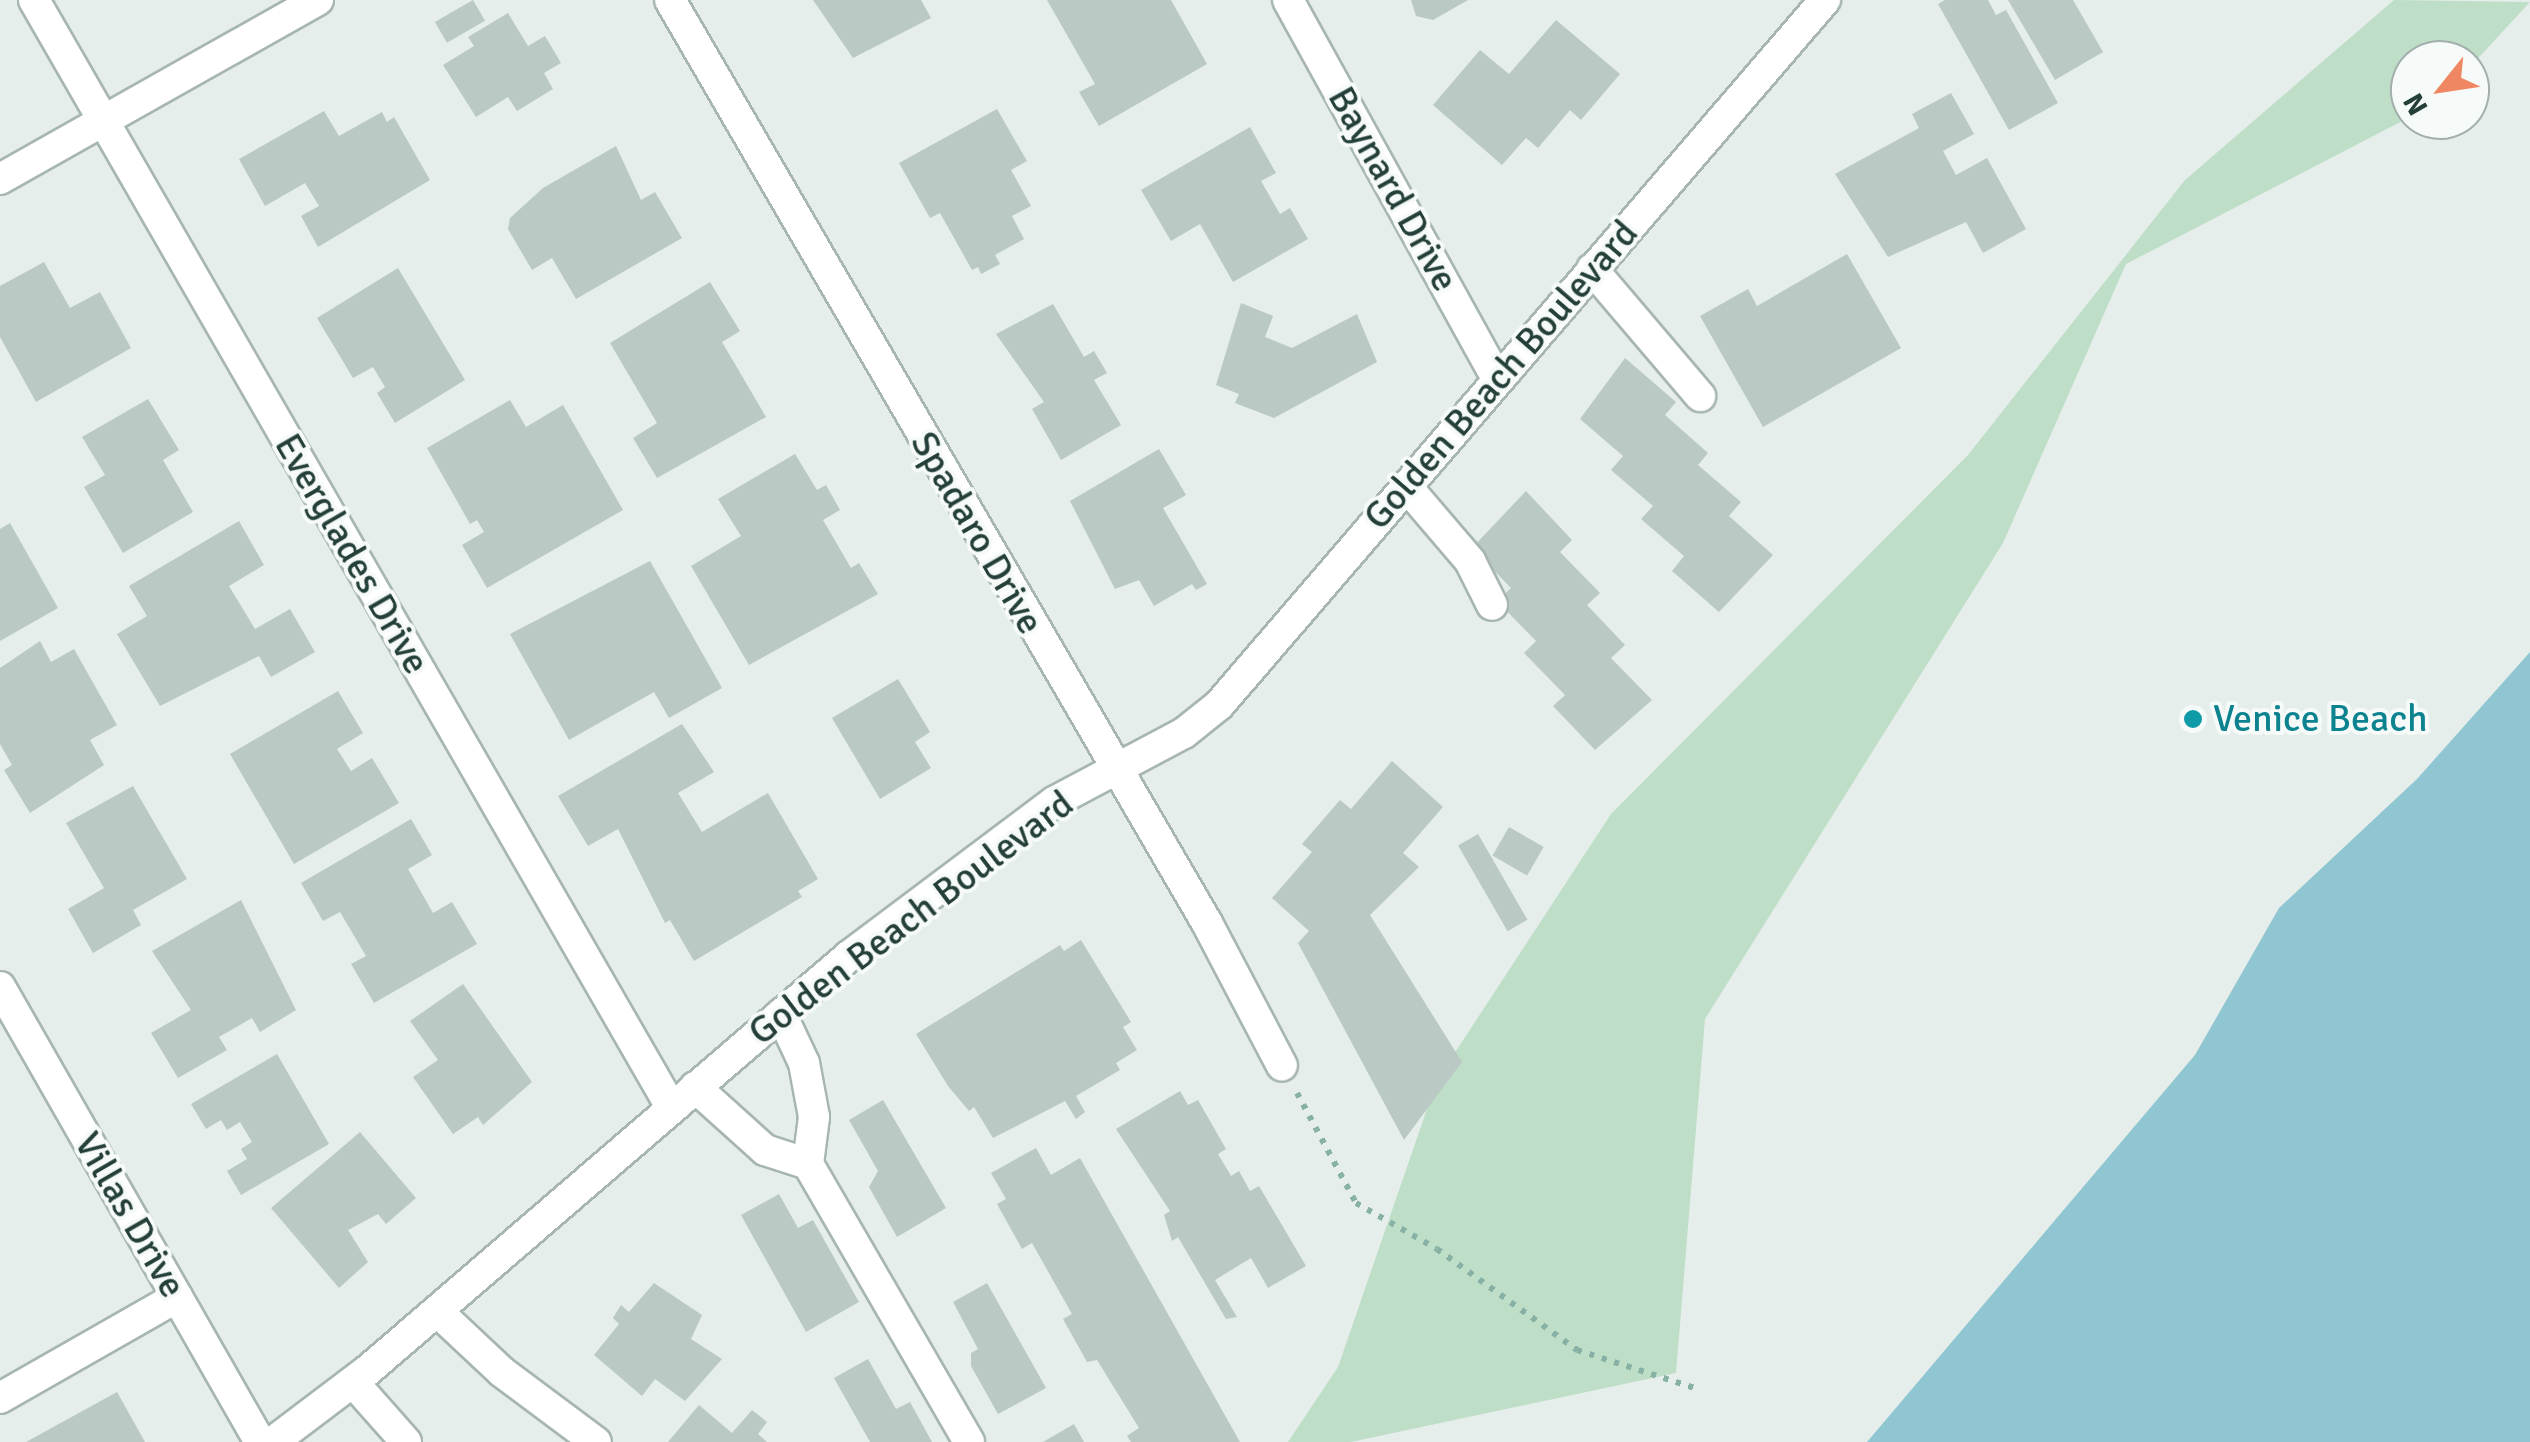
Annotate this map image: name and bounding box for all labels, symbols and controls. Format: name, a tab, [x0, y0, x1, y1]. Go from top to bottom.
north arrow	[2390, 40, 2490, 140]
street label: Baynard Drive	[1318, 79, 1468, 299]
text: N	[2396, 87, 2435, 121]
street label: Golden Beach Boulevard	[1354, 211, 1648, 539]
street label: Spadaro Drive	[901, 424, 1053, 642]
street label: Everglades Drive	[265, 426, 439, 682]
place label: Venice Beach	[2213, 696, 2428, 742]
marker: Venice Beach	[2182, 708, 2204, 730]
street label: Golden Beach Boulevard	[740, 781, 1082, 1055]
street label: Villas Drive	[64, 1124, 196, 1306]

